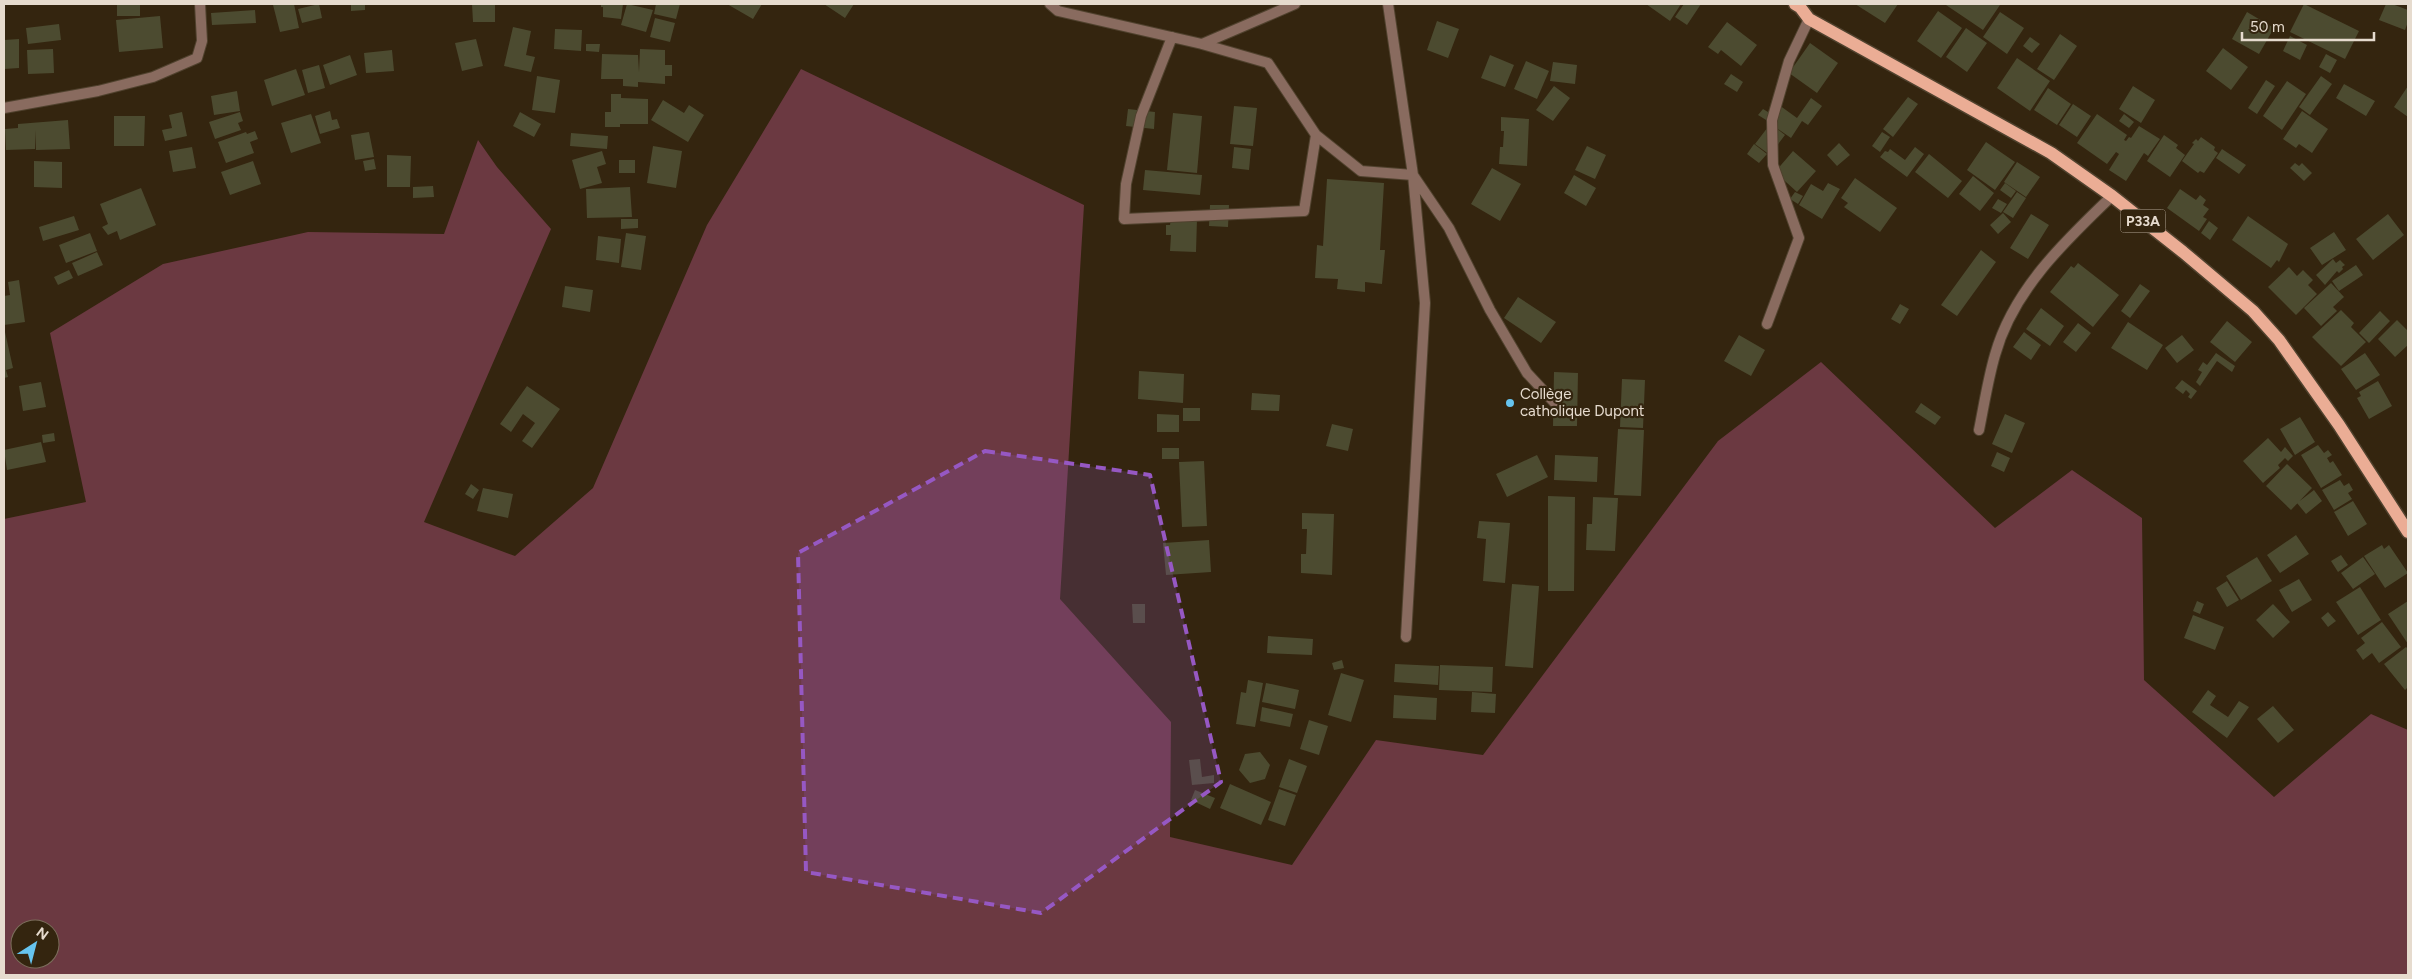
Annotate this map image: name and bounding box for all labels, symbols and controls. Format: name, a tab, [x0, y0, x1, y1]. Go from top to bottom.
scale bar	[2242, 10, 2374, 42]
text: 50 m	[2250, 18, 2285, 36]
road number: P33A	[2120, 210, 2166, 232]
place label: Collège catholique Dupont	[1520, 385, 1645, 420]
marker: Collège catholique Dupont	[1504, 397, 1516, 409]
north arrow	[10, 919, 60, 969]
text: N	[33, 924, 52, 944]

